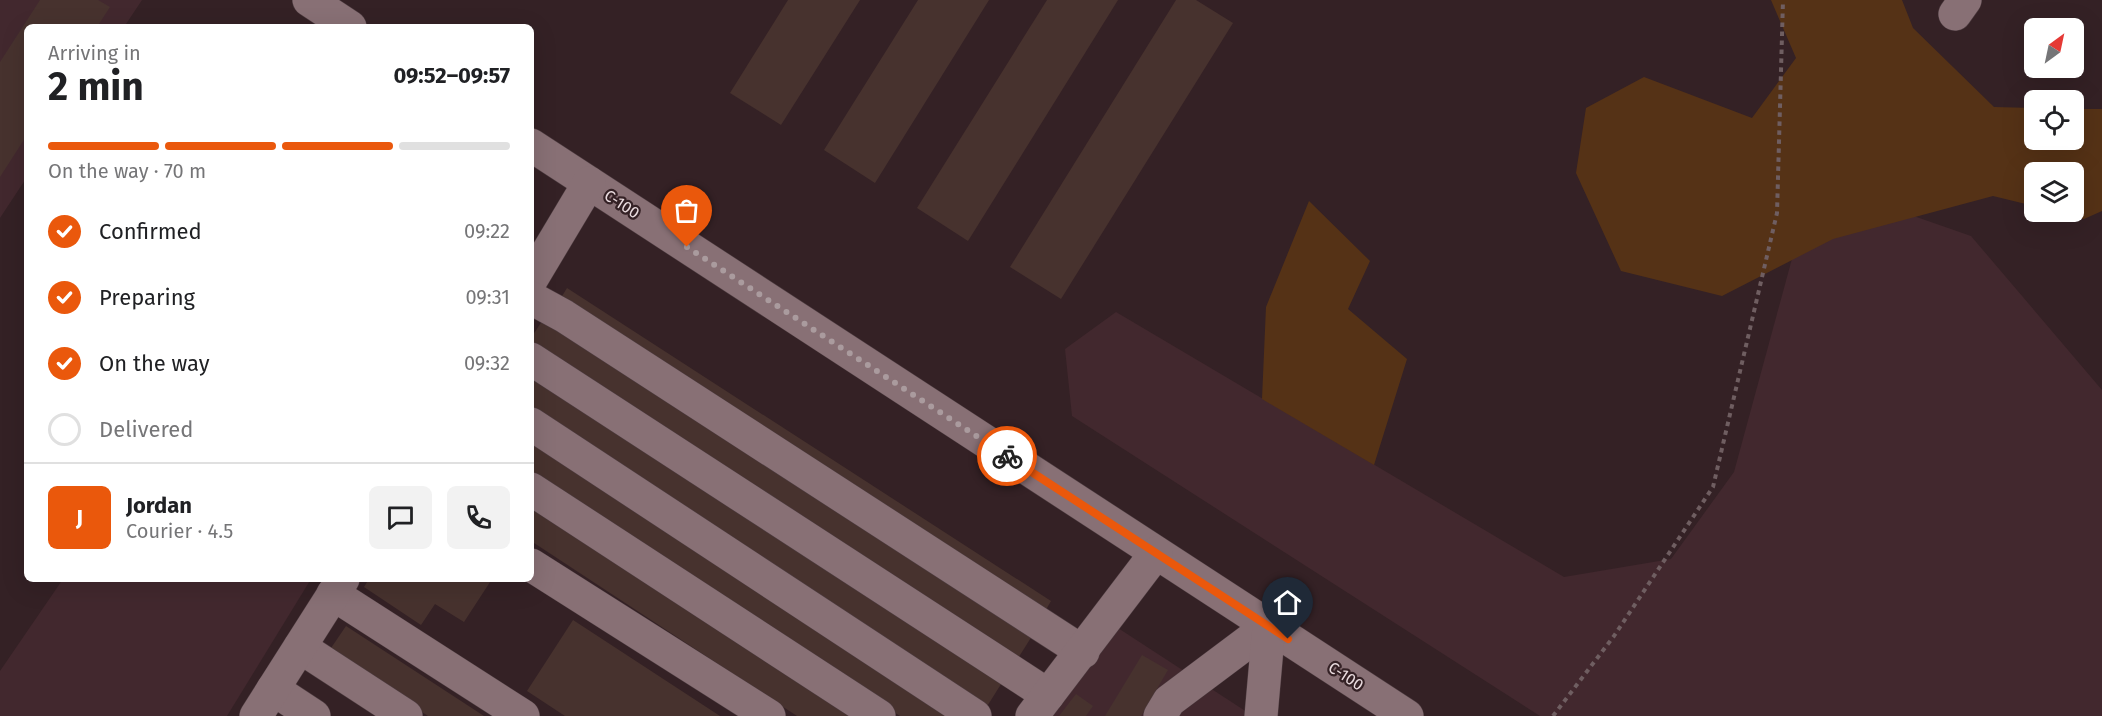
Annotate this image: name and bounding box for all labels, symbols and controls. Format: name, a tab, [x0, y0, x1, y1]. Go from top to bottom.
north arrow	[2024, 18, 2084, 78]
map controls	[2024, 18, 2084, 222]
text: Arriving in	[48, 41, 141, 65]
text: 09:52–09:57	[393, 62, 510, 89]
text: 2 min	[48, 64, 144, 110]
button: locate	[2024, 90, 2084, 150]
text: On the way · 70 m	[48, 159, 206, 183]
button: layers	[2024, 162, 2084, 222]
pin	[661, 185, 712, 247]
street label: С-100	[601, 186, 643, 222]
icon: bag	[670, 194, 703, 227]
icon: check	[48, 215, 81, 248]
text: Confirmed	[99, 218, 202, 245]
text: 09:22	[464, 219, 510, 243]
icon: check	[48, 281, 81, 314]
text: Preparing	[99, 284, 195, 311]
text: 09:31	[465, 285, 510, 309]
icon: check	[48, 347, 81, 380]
text: On the way	[99, 350, 210, 377]
text: 09:32	[464, 351, 510, 375]
text: Delivered	[99, 416, 194, 443]
courier	[977, 426, 1037, 486]
icon: bike	[991, 440, 1024, 473]
button: chat	[369, 486, 432, 549]
button: phone	[447, 486, 510, 549]
text: Jordan	[126, 492, 192, 519]
text: J	[76, 504, 83, 531]
text: Courier · 4.5	[126, 519, 233, 543]
pin	[1262, 577, 1313, 639]
icon: home	[1271, 586, 1304, 619]
street label: С-100	[1325, 658, 1367, 694]

